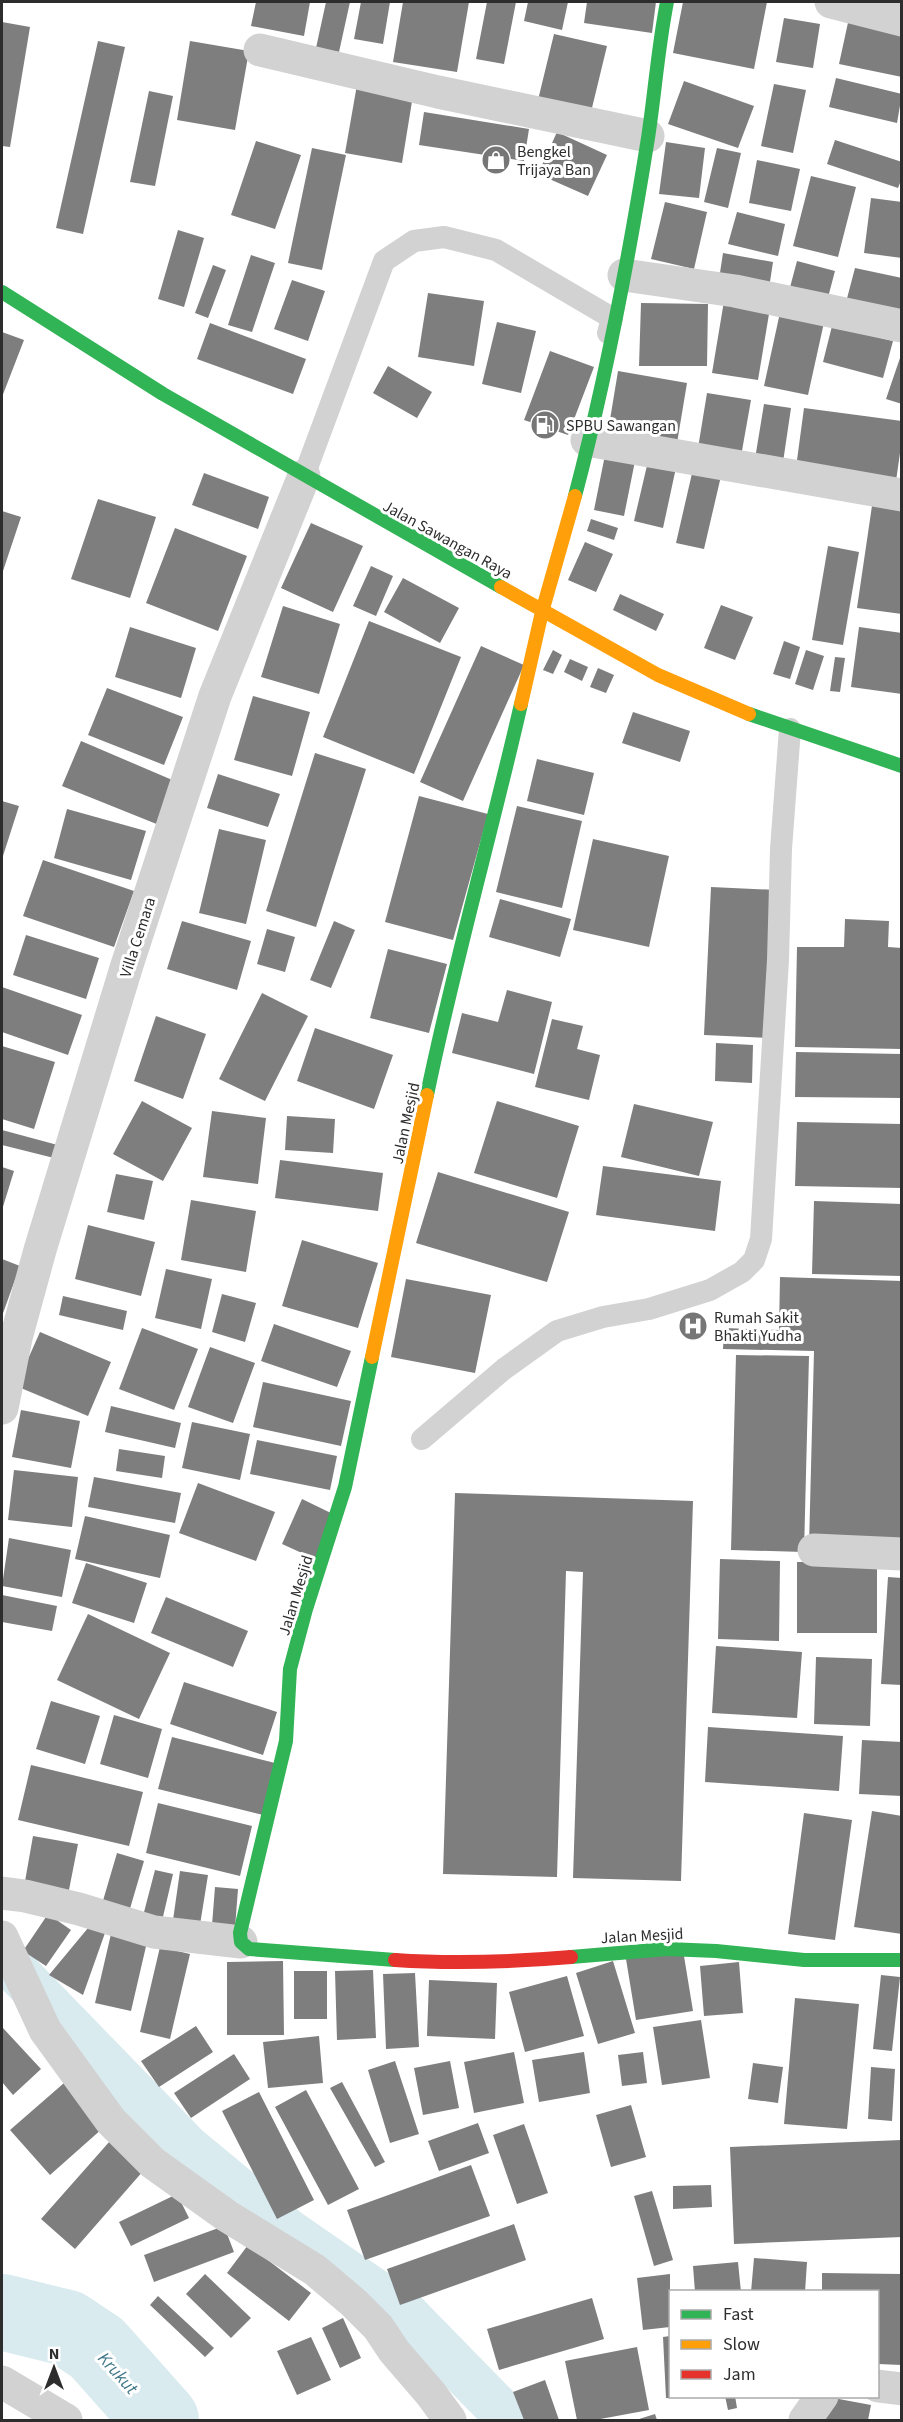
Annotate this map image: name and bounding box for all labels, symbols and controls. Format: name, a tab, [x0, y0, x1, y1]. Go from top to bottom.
place label: Bengkel Trijaya Ban	[517, 141, 591, 181]
shop icon: Bengkel Trijaya Ban	[480, 144, 512, 176]
fuel station icon: SPBU Sawangan	[529, 409, 561, 441]
place label: SPBU Sawangan	[566, 415, 676, 437]
street label: Jalan Sawangan Raya	[379, 495, 516, 585]
street label: Villa Cemara	[115, 894, 161, 980]
street label: Jalan Mesjid	[387, 1080, 425, 1166]
place label: Rumah Sakit Bhakti Yudha	[714, 1307, 802, 1347]
hospital icon: Rumah Sakit Bhakti Yudha	[677, 1310, 709, 1342]
street label: Jalan Mesjid	[273, 1552, 319, 1638]
street label: Jalan Mesjid	[600, 1923, 684, 1949]
legend	[669, 2290, 879, 2398]
text: Fast	[723, 2302, 754, 2327]
text: Slow	[723, 2332, 760, 2357]
north arrow	[24, 2338, 84, 2398]
text: N	[49, 2343, 59, 2365]
water label: Krukut	[92, 2347, 144, 2401]
text: Jam	[723, 2362, 756, 2387]

